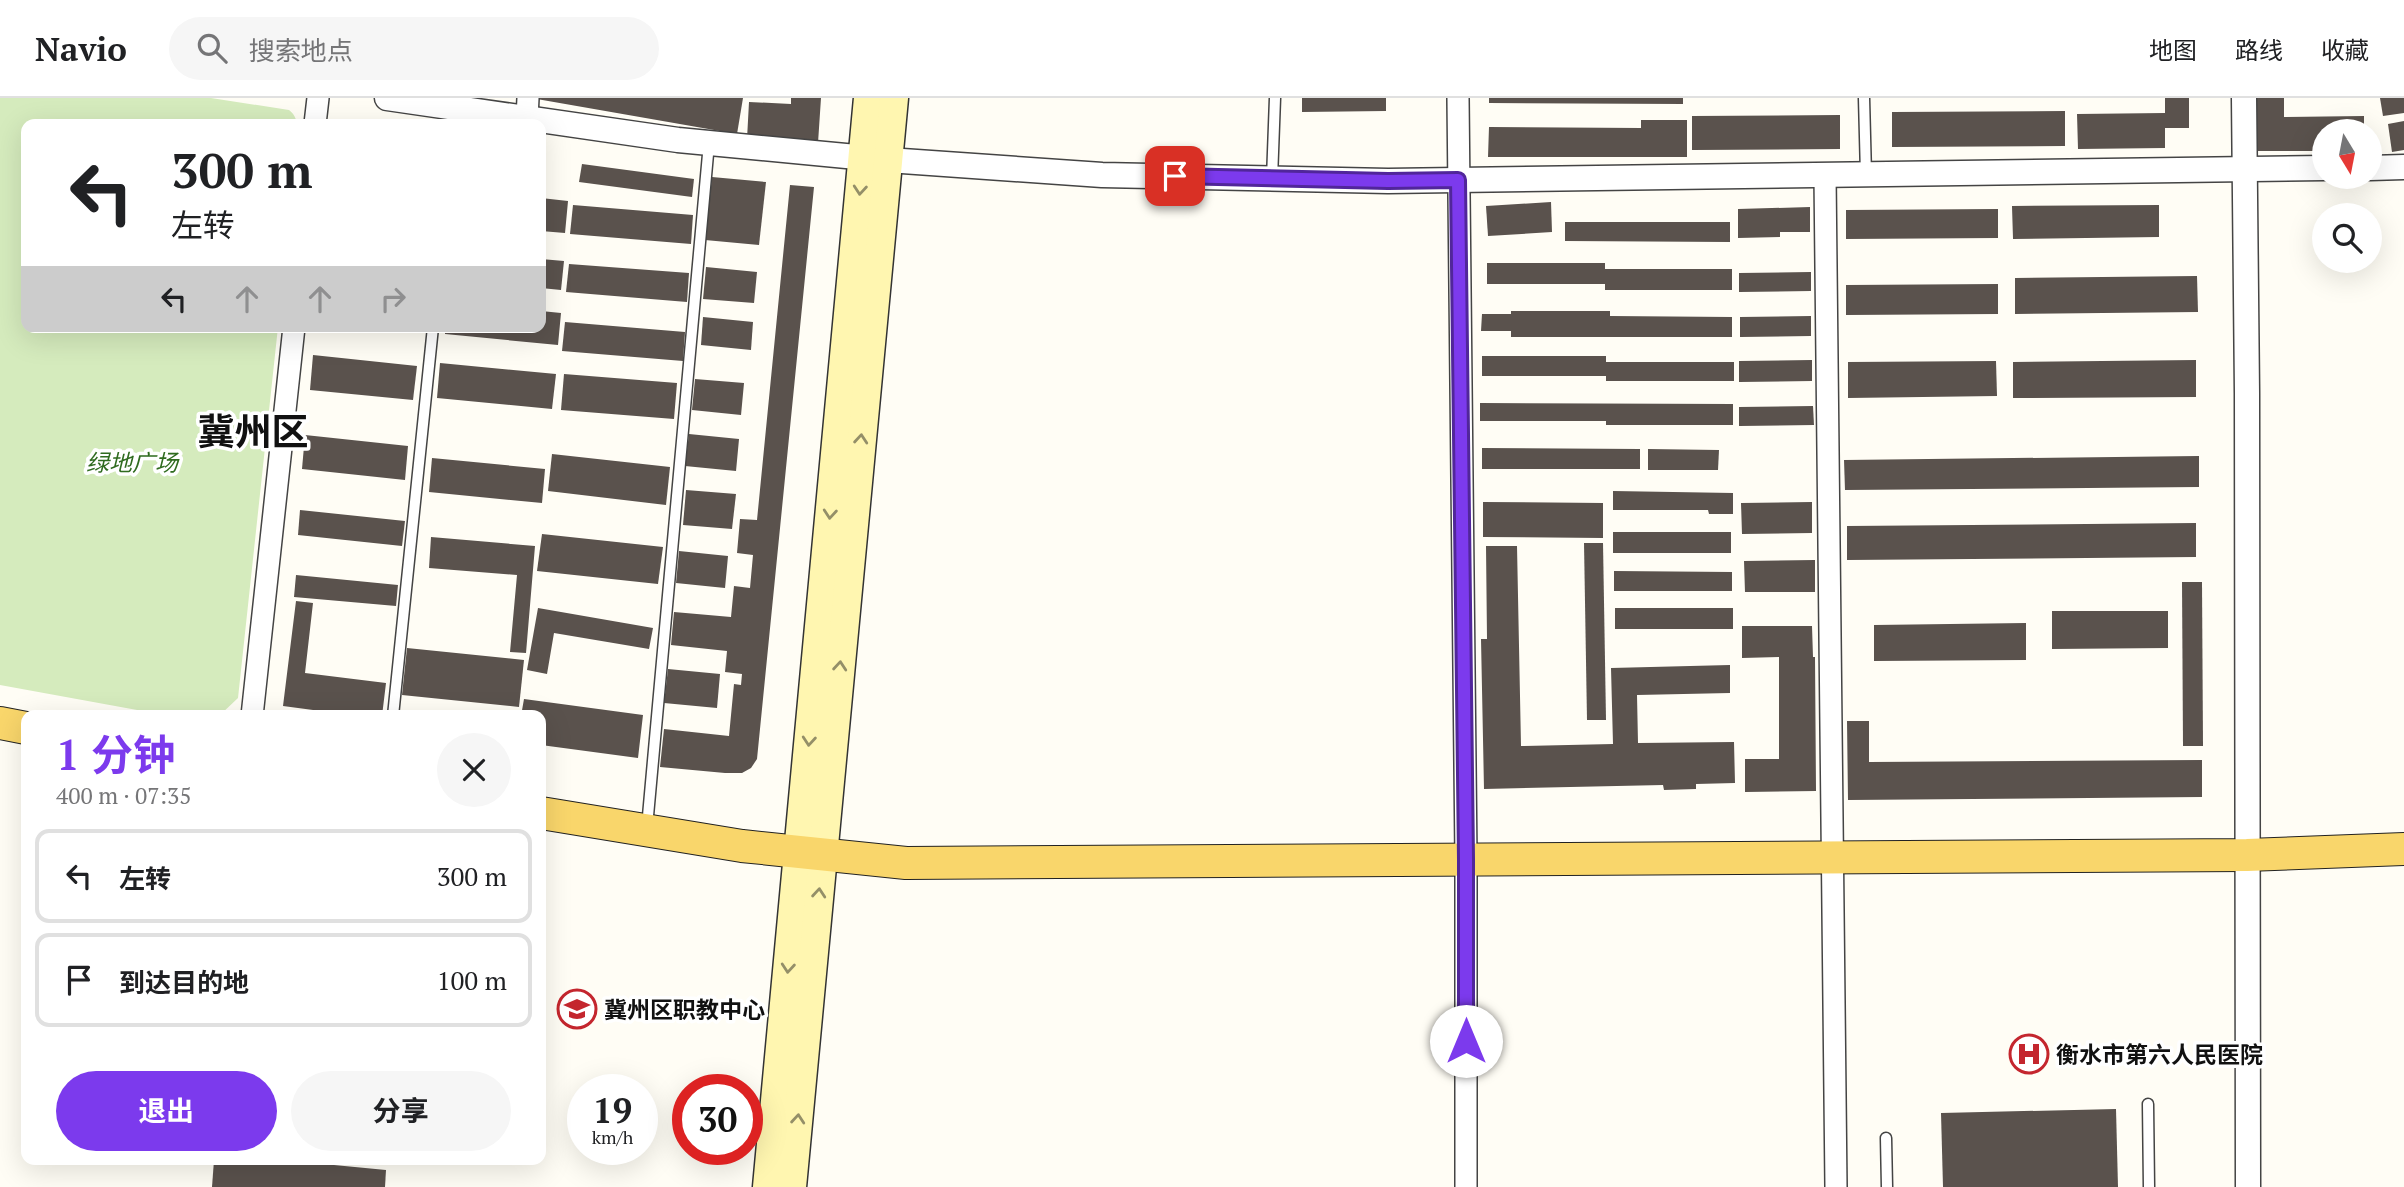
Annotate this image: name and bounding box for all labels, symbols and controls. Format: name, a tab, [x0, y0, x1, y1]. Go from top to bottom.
search box	[169, 17, 659, 80]
text: Navio	[35, 27, 127, 70]
icon: search	[193, 29, 231, 67]
text: 搜索地点	[249, 33, 353, 67]
text: 地图	[2149, 34, 2197, 66]
text: 路线	[2235, 34, 2283, 66]
text: 收藏	[2321, 34, 2369, 66]
north arrow	[2312, 119, 2382, 189]
map controls	[2312, 119, 2382, 273]
text: 300 m	[171, 137, 313, 202]
pin	[1145, 146, 1205, 206]
icon: left	[56, 147, 147, 238]
icon: arrive	[1156, 157, 1194, 195]
one-way arrow	[852, 185, 867, 196]
button: search	[2312, 203, 2382, 273]
text: 左转	[171, 204, 235, 246]
icon: left	[155, 280, 193, 318]
icon: ahead	[228, 280, 266, 318]
icon: ahead	[301, 280, 339, 318]
icon: right	[374, 280, 412, 318]
district label: 冀州区	[198, 407, 309, 456]
one-way arrow	[854, 434, 869, 445]
park label: 绿地广场	[86, 447, 180, 478]
one-way arrow	[822, 509, 837, 520]
one-way arrow	[833, 660, 848, 672]
text: 1 分钟	[56, 726, 175, 782]
button: close	[437, 733, 511, 807]
one-way arrow	[801, 735, 816, 747]
text: 400 m · 07:35	[56, 780, 191, 811]
icon: left	[60, 857, 98, 895]
text: 300 m	[437, 859, 507, 893]
text: 左转	[119, 861, 171, 895]
one-way arrow	[812, 887, 827, 898]
icon: arrive	[60, 961, 98, 999]
one-way arrow	[780, 962, 795, 973]
text: 100 m	[437, 963, 507, 997]
text: 到达目的地	[119, 965, 249, 999]
school or university icon: 冀州区职教中心	[556, 988, 598, 1030]
place label: 冀州区职教中心	[604, 994, 765, 1025]
position arrow	[1429, 1004, 1503, 1078]
hospital icon: 衡水市第六人民医院	[2008, 1033, 2050, 1075]
place label: 衡水市第六人民医院	[2056, 1039, 2263, 1070]
button: 退出	[56, 1071, 277, 1151]
button: 分享	[291, 1071, 511, 1151]
speed limit sign: 30	[672, 1074, 763, 1165]
text: 19	[593, 1087, 632, 1133]
one-way arrow	[791, 1113, 806, 1125]
text: km/h	[592, 1125, 633, 1149]

